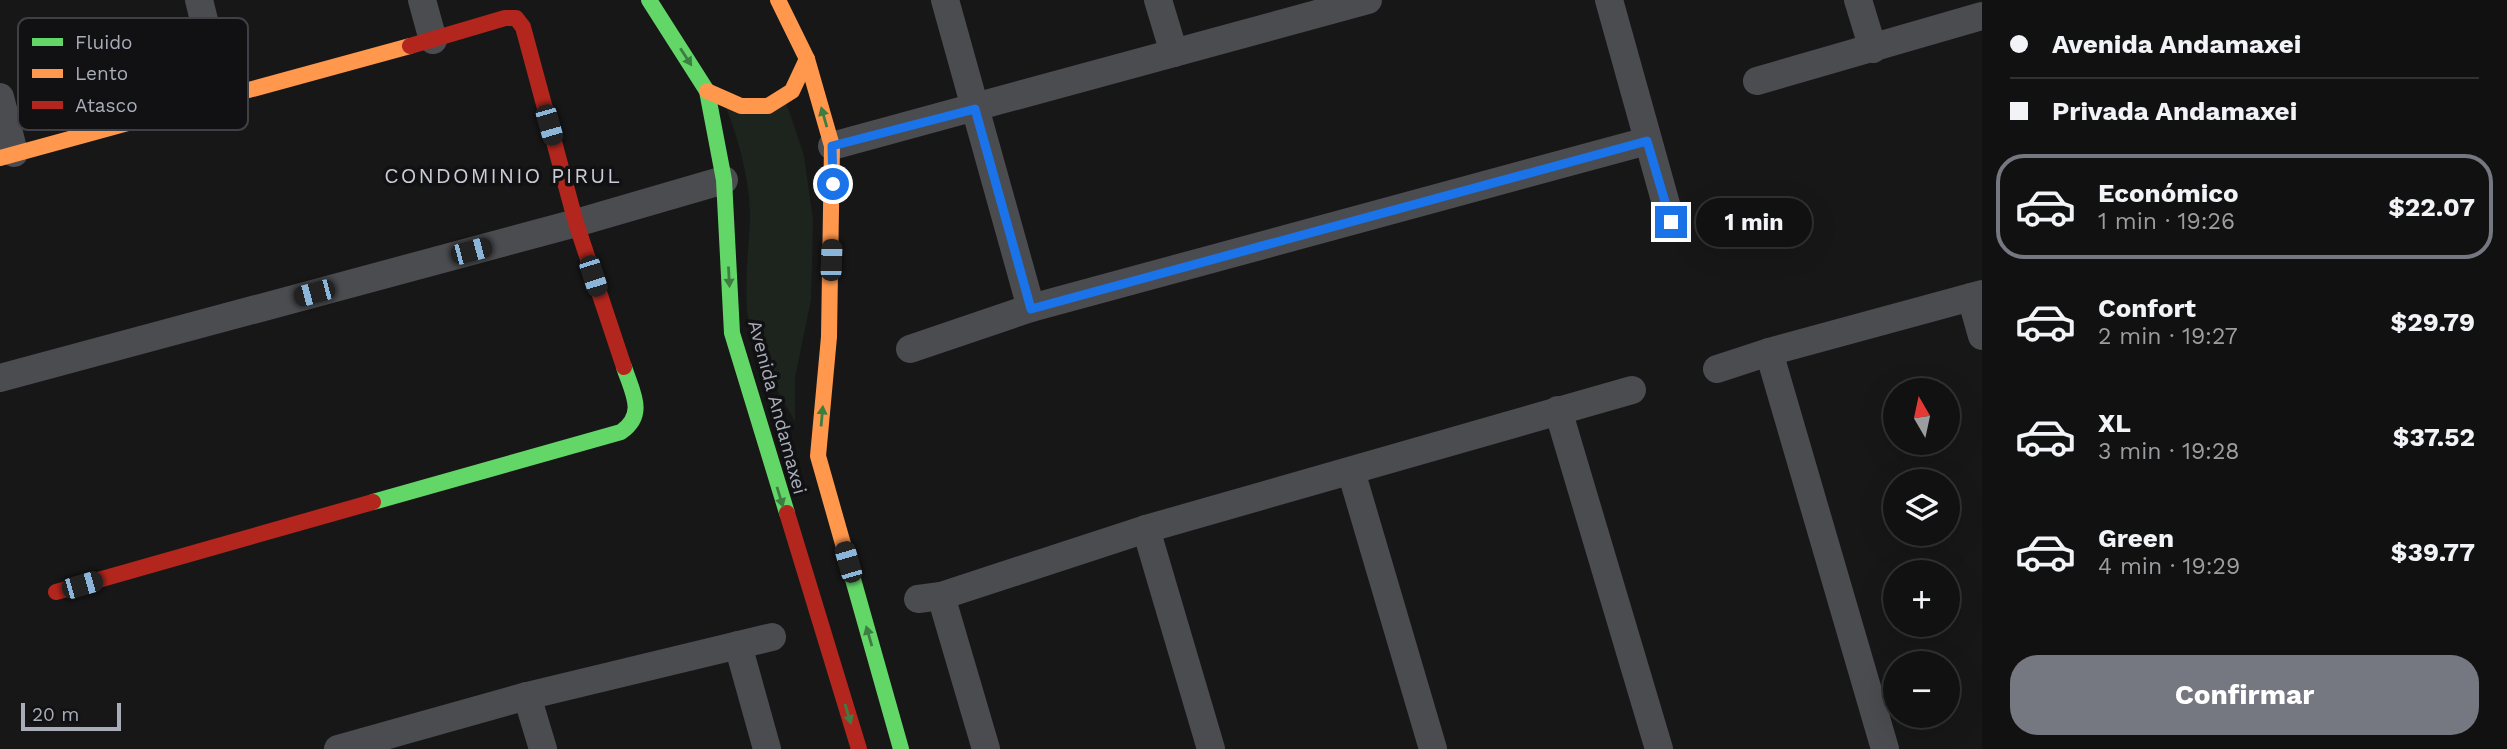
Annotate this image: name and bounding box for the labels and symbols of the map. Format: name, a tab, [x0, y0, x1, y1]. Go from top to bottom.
legend	[18, 18, 248, 130]
text: Fluido	[75, 31, 133, 54]
one-way arrow	[679, 48, 692, 67]
text: Lento	[75, 62, 128, 85]
text: Atasco	[75, 94, 138, 117]
car	[534, 102, 565, 148]
one-way arrow	[818, 106, 828, 127]
district label: CONDOMINIO PIRUL	[384, 163, 622, 188]
route start	[817, 168, 849, 200]
callout: 1 min	[1696, 198, 1811, 246]
route end	[1655, 206, 1687, 238]
car	[448, 235, 495, 267]
car	[820, 239, 843, 281]
car	[577, 253, 610, 299]
one-way arrow	[724, 266, 735, 288]
car	[291, 277, 338, 309]
street label: Avenida Andamaxei	[743, 318, 812, 497]
north arrow	[1883, 378, 1960, 455]
one-way arrow	[816, 405, 827, 427]
one-way arrow	[776, 487, 786, 508]
car	[833, 539, 864, 585]
car	[59, 569, 106, 601]
one-way arrow	[863, 625, 874, 647]
scale bar	[21, 700, 121, 732]
one-way arrow	[843, 704, 854, 725]

